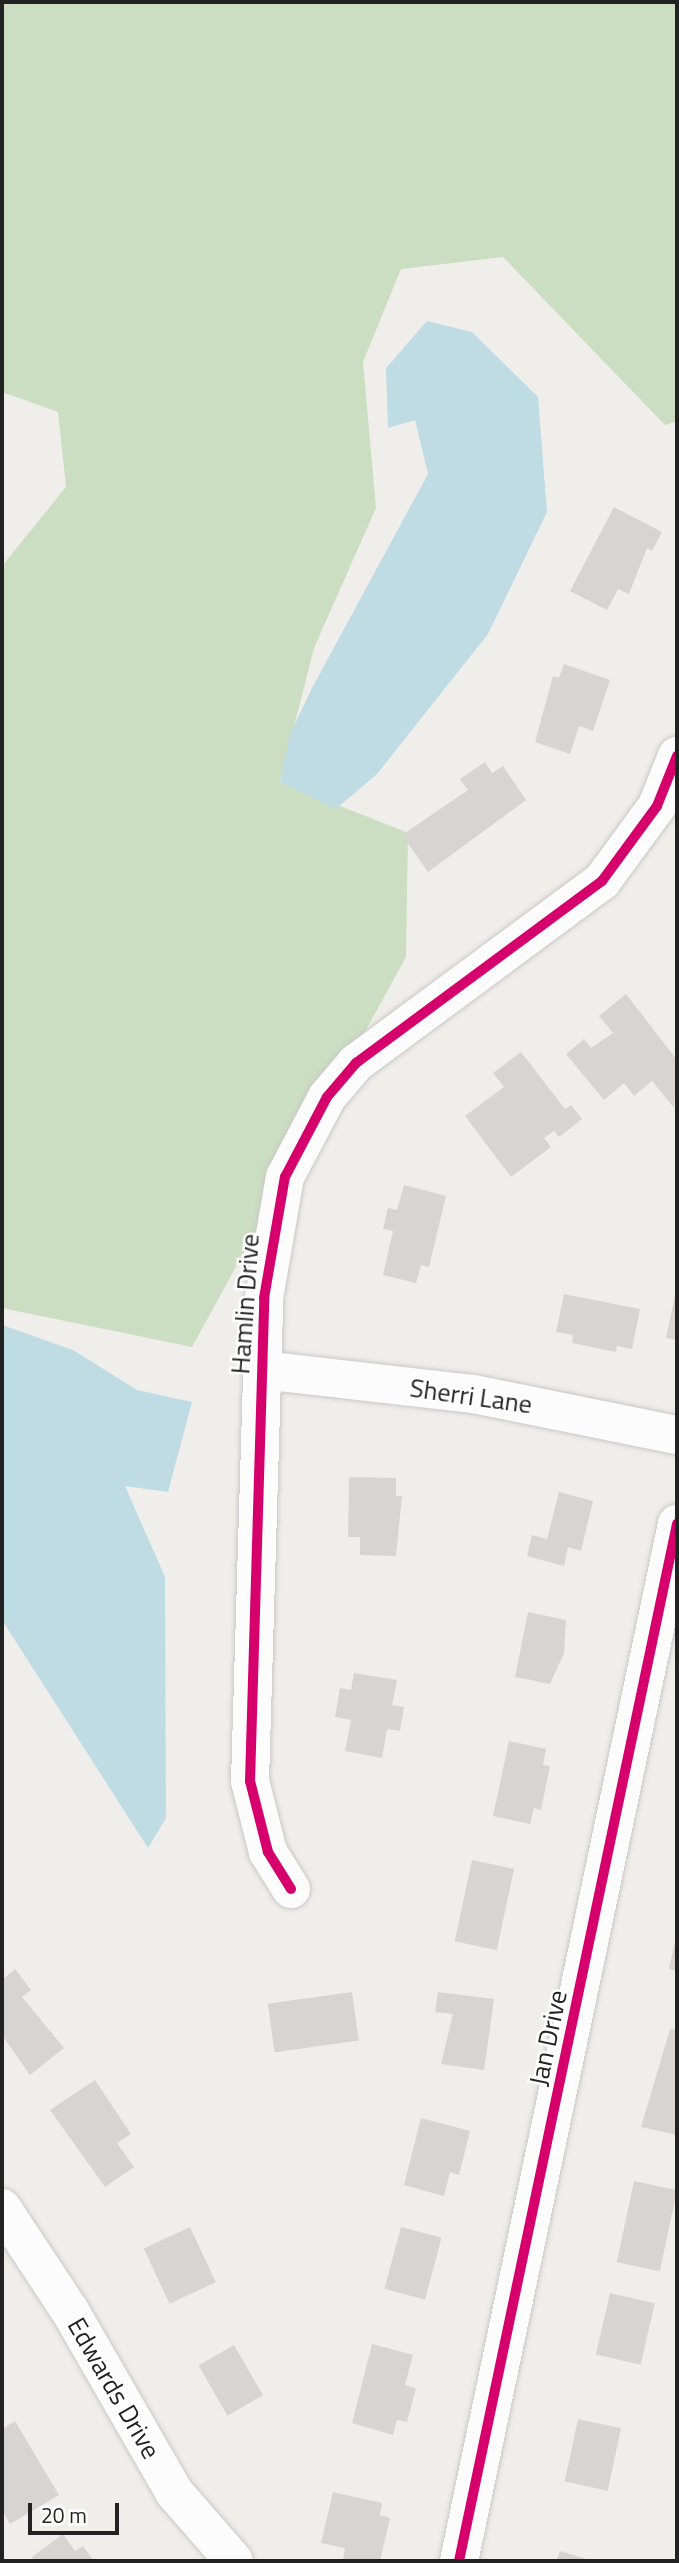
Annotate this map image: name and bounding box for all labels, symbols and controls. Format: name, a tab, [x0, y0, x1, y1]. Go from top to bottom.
street label: Hamlin Drive	[225, 1233, 265, 1375]
street label: Sherri Lane	[408, 1372, 534, 1420]
street label: Jan Drive	[523, 1987, 573, 2089]
street label: Edwards Drive	[61, 2312, 167, 2464]
scale bar	[32, 2490, 122, 2534]
text: 20 m	[41, 2499, 87, 2531]

